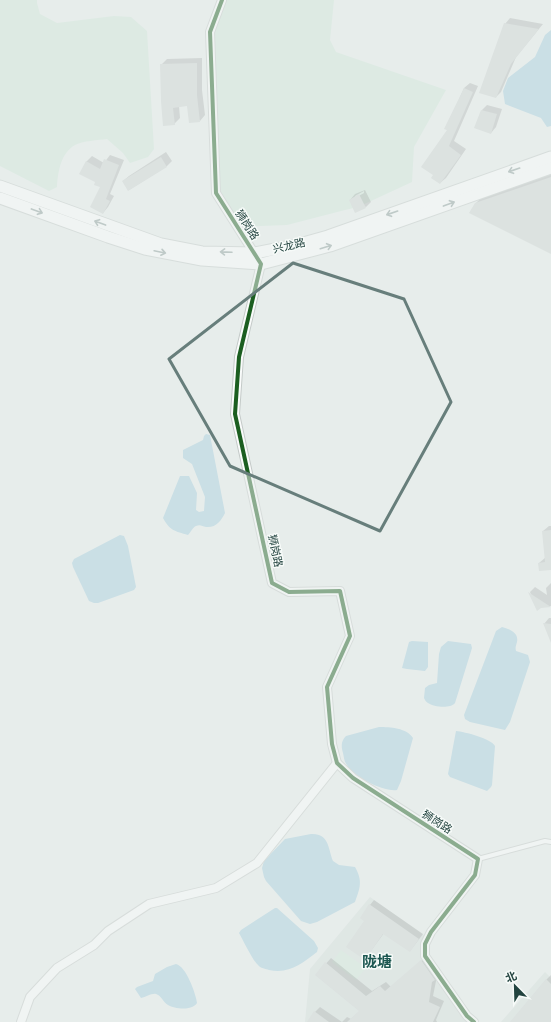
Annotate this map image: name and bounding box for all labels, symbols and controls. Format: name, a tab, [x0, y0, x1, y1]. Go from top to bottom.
one-way arrow	[509, 167, 521, 175]
one-way arrow	[442, 200, 455, 207]
one-way arrow	[30, 208, 43, 215]
street label: 狮岗路	[233, 208, 261, 242]
one-way arrow	[386, 210, 398, 218]
one-way arrow	[94, 218, 106, 226]
street label: 兴龙路	[271, 236, 307, 256]
one-way arrow	[319, 243, 332, 250]
one-way arrow	[153, 249, 166, 257]
one-way arrow	[220, 249, 233, 256]
street label: 狮岗路	[265, 534, 285, 568]
street label: 狮岗路	[420, 808, 454, 836]
district label: 陇塘	[362, 953, 392, 971]
north arrow	[495, 966, 535, 1006]
text: 北	[504, 969, 519, 985]

